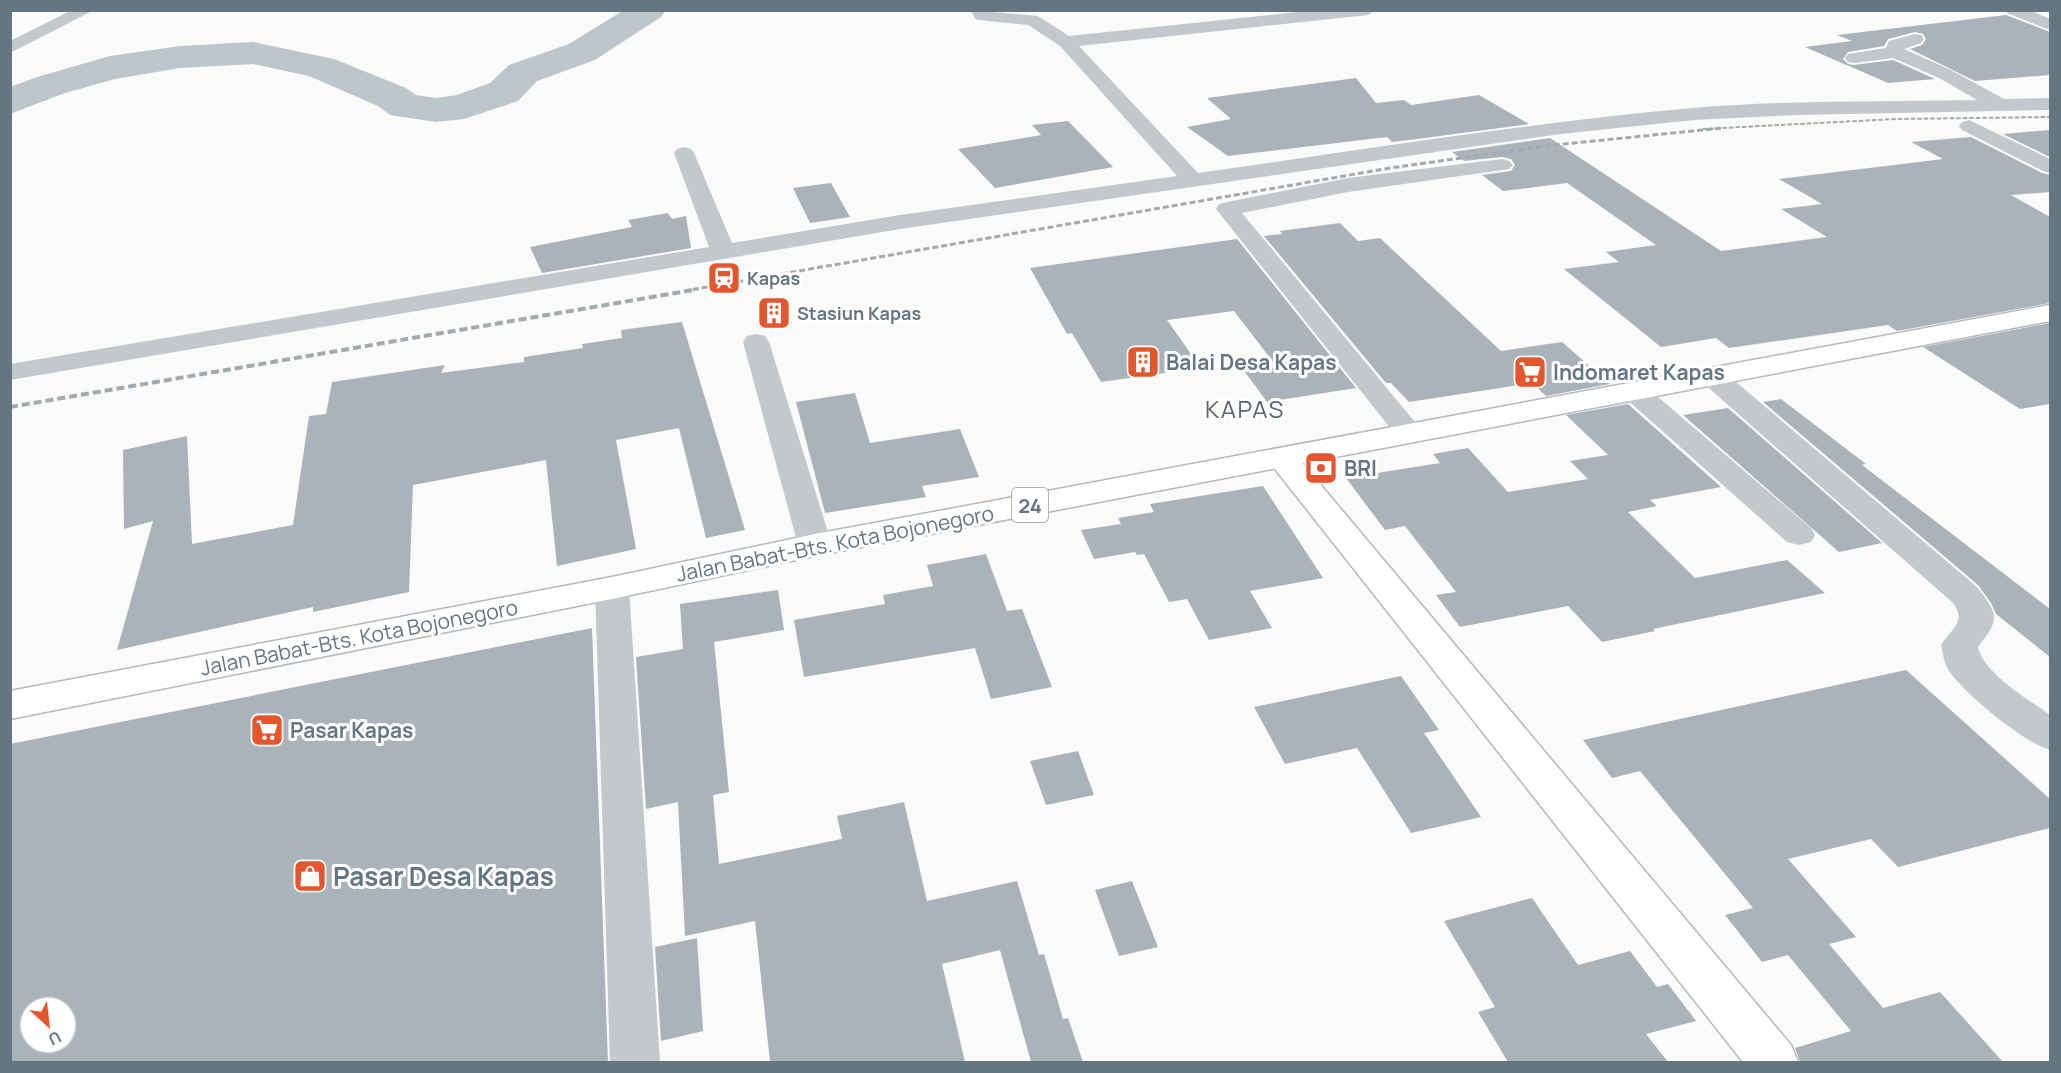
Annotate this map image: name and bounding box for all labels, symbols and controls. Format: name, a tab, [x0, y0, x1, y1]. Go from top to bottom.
station icon: Kapas	[706, 260, 742, 296]
place label: Kapas	[747, 266, 800, 290]
building icon: Stasiun Kapas	[756, 295, 792, 331]
place label: Stasiun Kapas	[797, 301, 921, 325]
building icon: Balai Desa Kapas	[1125, 344, 1161, 380]
place label: Balai Desa Kapas	[1166, 348, 1337, 376]
supermarket icon: Indomaret Kapas	[1512, 354, 1548, 390]
place label: Indomaret Kapas	[1553, 358, 1725, 386]
district label: KAPAS	[1205, 392, 1285, 425]
bank icon: BRI	[1303, 450, 1339, 486]
place label: BRI	[1344, 454, 1377, 482]
road number: 24	[1012, 488, 1048, 522]
street label: Jalan Babat-Bts. Kota Bojonegoro	[674, 498, 996, 588]
street label: Jalan Babat-Bts. Kota Bojonegoro	[198, 592, 520, 682]
supermarket icon: Pasar Kapas	[249, 712, 285, 748]
place label: Pasar Kapas	[290, 716, 413, 744]
shop icon: Pasar Desa Kapas	[292, 858, 328, 894]
place label: Pasar Desa Kapas	[333, 858, 554, 894]
north arrow	[18, 995, 78, 1055]
text: U	[45, 1026, 65, 1051]

